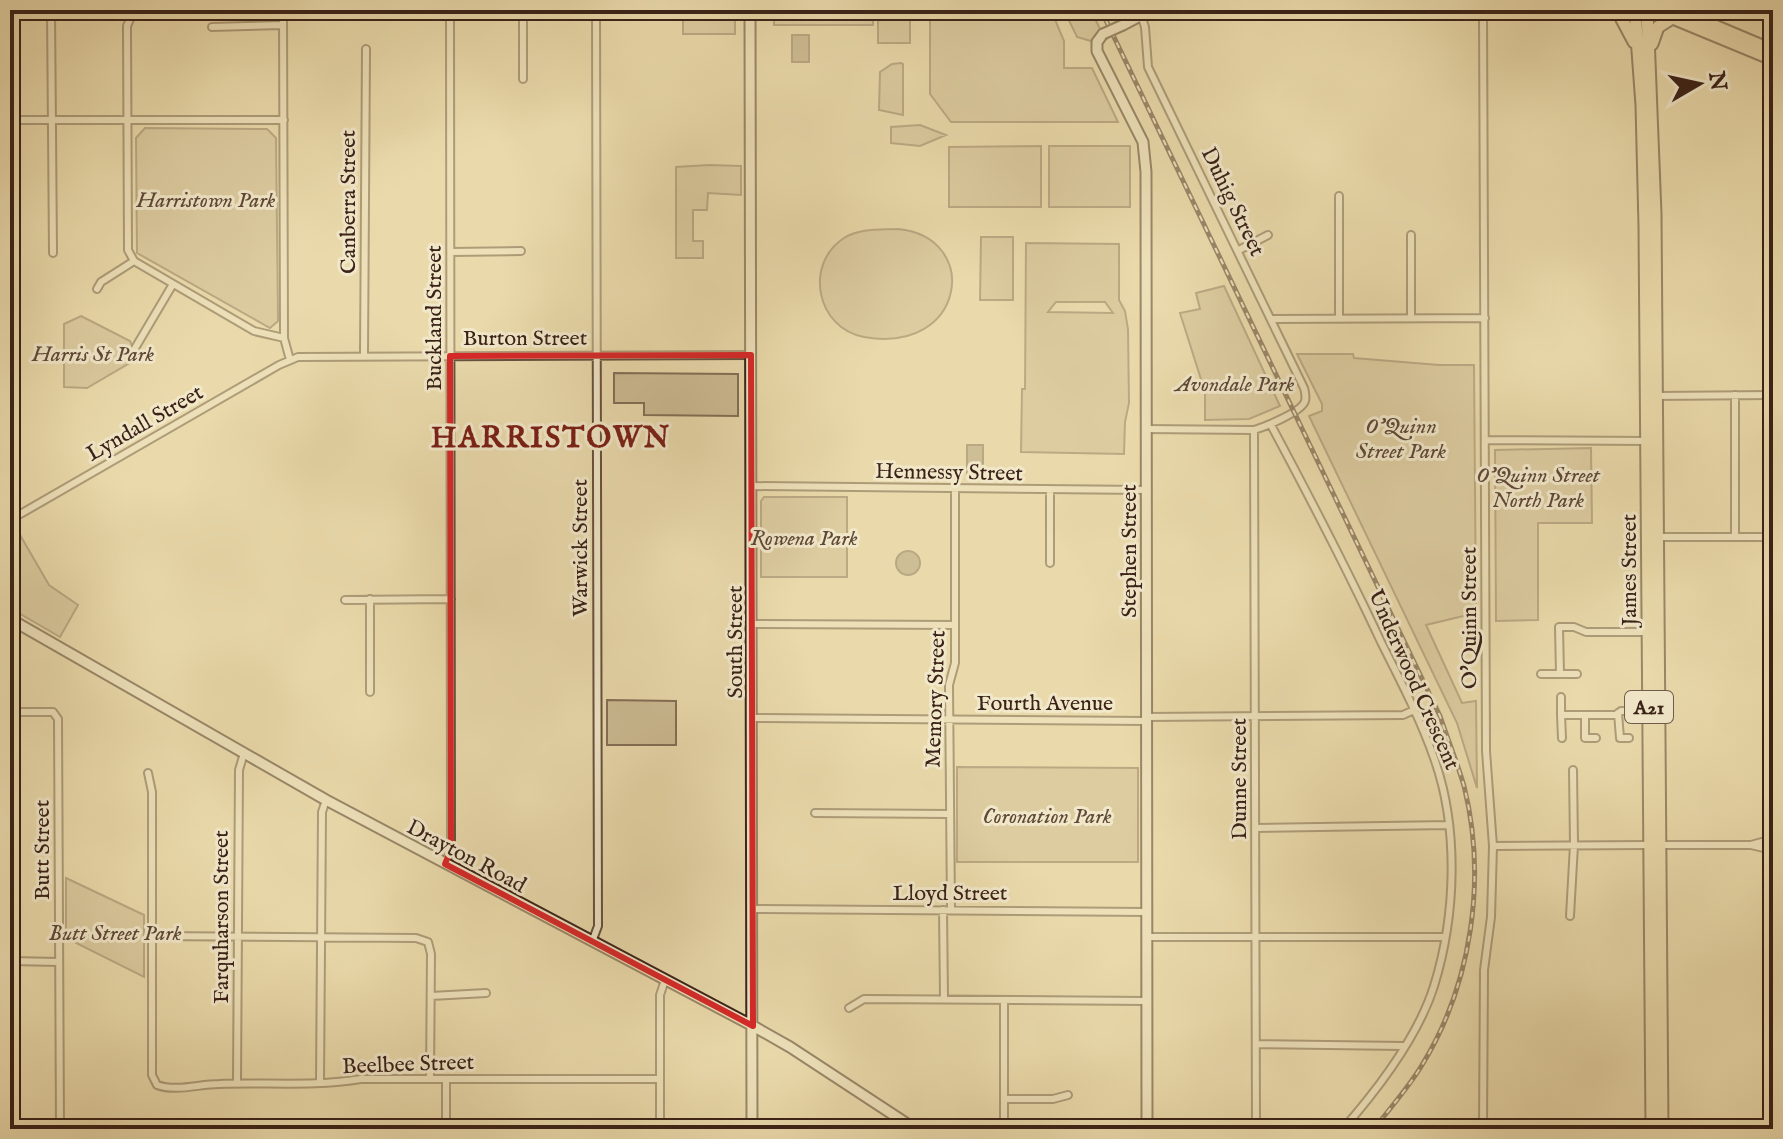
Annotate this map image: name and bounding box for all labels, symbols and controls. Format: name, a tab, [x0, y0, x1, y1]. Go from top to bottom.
north arrow	[1659, 44, 1739, 124]
text: N	[1701, 69, 1732, 93]
street label: Canberra Street	[335, 130, 363, 274]
street label: Duhig Street	[1194, 143, 1271, 261]
park label: Harristown Park	[136, 187, 276, 215]
street label: Buckland Street	[421, 245, 449, 391]
street label: Burton Street	[463, 325, 588, 353]
park label: Harris St Park	[31, 341, 154, 369]
park label: Avondale Park	[1174, 371, 1295, 399]
street label: Lyndall Street	[81, 379, 209, 468]
park label: O'Quinn Street Park	[1356, 413, 1446, 466]
district label: HARRISTOWN	[431, 420, 671, 458]
street label: Hennessy Street	[875, 458, 1024, 488]
park label: O'Quinn Street North Park	[1476, 462, 1601, 515]
street label: Warwick Street	[567, 479, 595, 617]
street label: Stephen Street	[1116, 484, 1144, 618]
street label: James Street	[1616, 513, 1644, 629]
park label: Rowena Park	[751, 525, 858, 553]
street label: O'Quinn Street	[1456, 546, 1484, 689]
street label: South Street	[722, 585, 750, 699]
street label: Underwood Crescent	[1361, 585, 1466, 775]
street label: Memory Street	[920, 629, 952, 768]
street label: Fourth Avenue	[977, 690, 1113, 718]
road number: A21	[1625, 691, 1673, 723]
street label: Dunne Street	[1226, 718, 1254, 840]
street label: Butt Street	[29, 799, 57, 900]
park label: Coronation Park	[983, 803, 1112, 831]
street label: Drayton Road	[401, 814, 531, 900]
street label: Farquharson Street	[208, 830, 236, 1004]
street label: Lloyd Street	[893, 880, 1008, 908]
park label: Butt Street Park	[49, 920, 182, 948]
street label: Beelbee Street	[342, 1049, 475, 1081]

